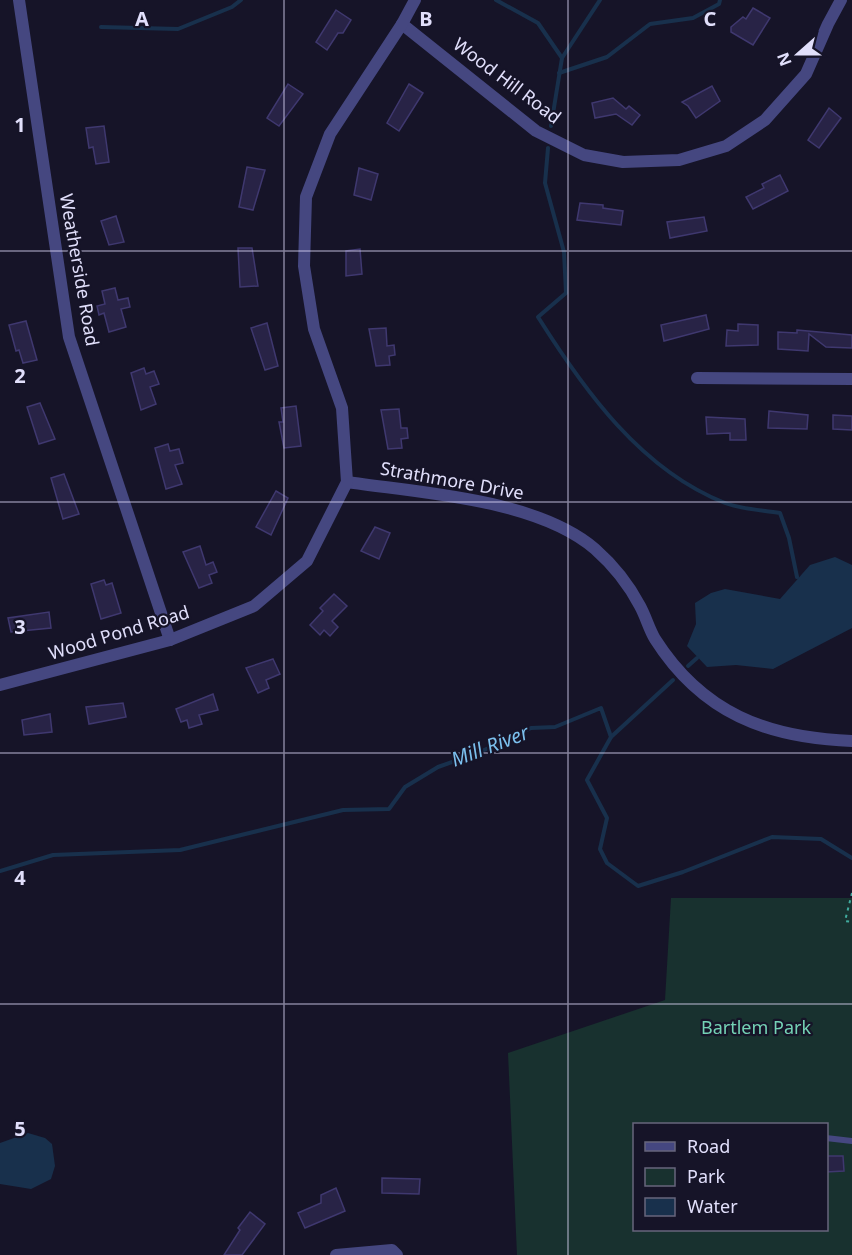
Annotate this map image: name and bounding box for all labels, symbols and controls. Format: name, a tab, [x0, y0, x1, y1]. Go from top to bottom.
text: A	[135, 5, 149, 32]
text: B	[419, 5, 433, 32]
text: C	[704, 5, 717, 32]
north arrow	[768, 24, 828, 84]
street label: Wood Hill Road	[449, 32, 566, 129]
text: N	[771, 49, 797, 69]
text: 1	[14, 111, 26, 138]
street label: Weatherside Road	[55, 192, 105, 348]
text: 2	[14, 362, 26, 389]
street label: Strathmore Drive	[379, 456, 526, 504]
street label: Wood Pond Road	[45, 599, 192, 665]
text: 3	[14, 613, 26, 640]
water label: Mill River	[447, 718, 534, 773]
text: 4	[14, 864, 26, 891]
park label: Bartlem Park	[701, 1015, 811, 1039]
text: 5	[14, 1115, 26, 1142]
legend	[633, 1123, 828, 1231]
text: Road	[687, 1134, 730, 1158]
text: Park	[687, 1164, 725, 1188]
text: Water	[687, 1194, 738, 1218]

